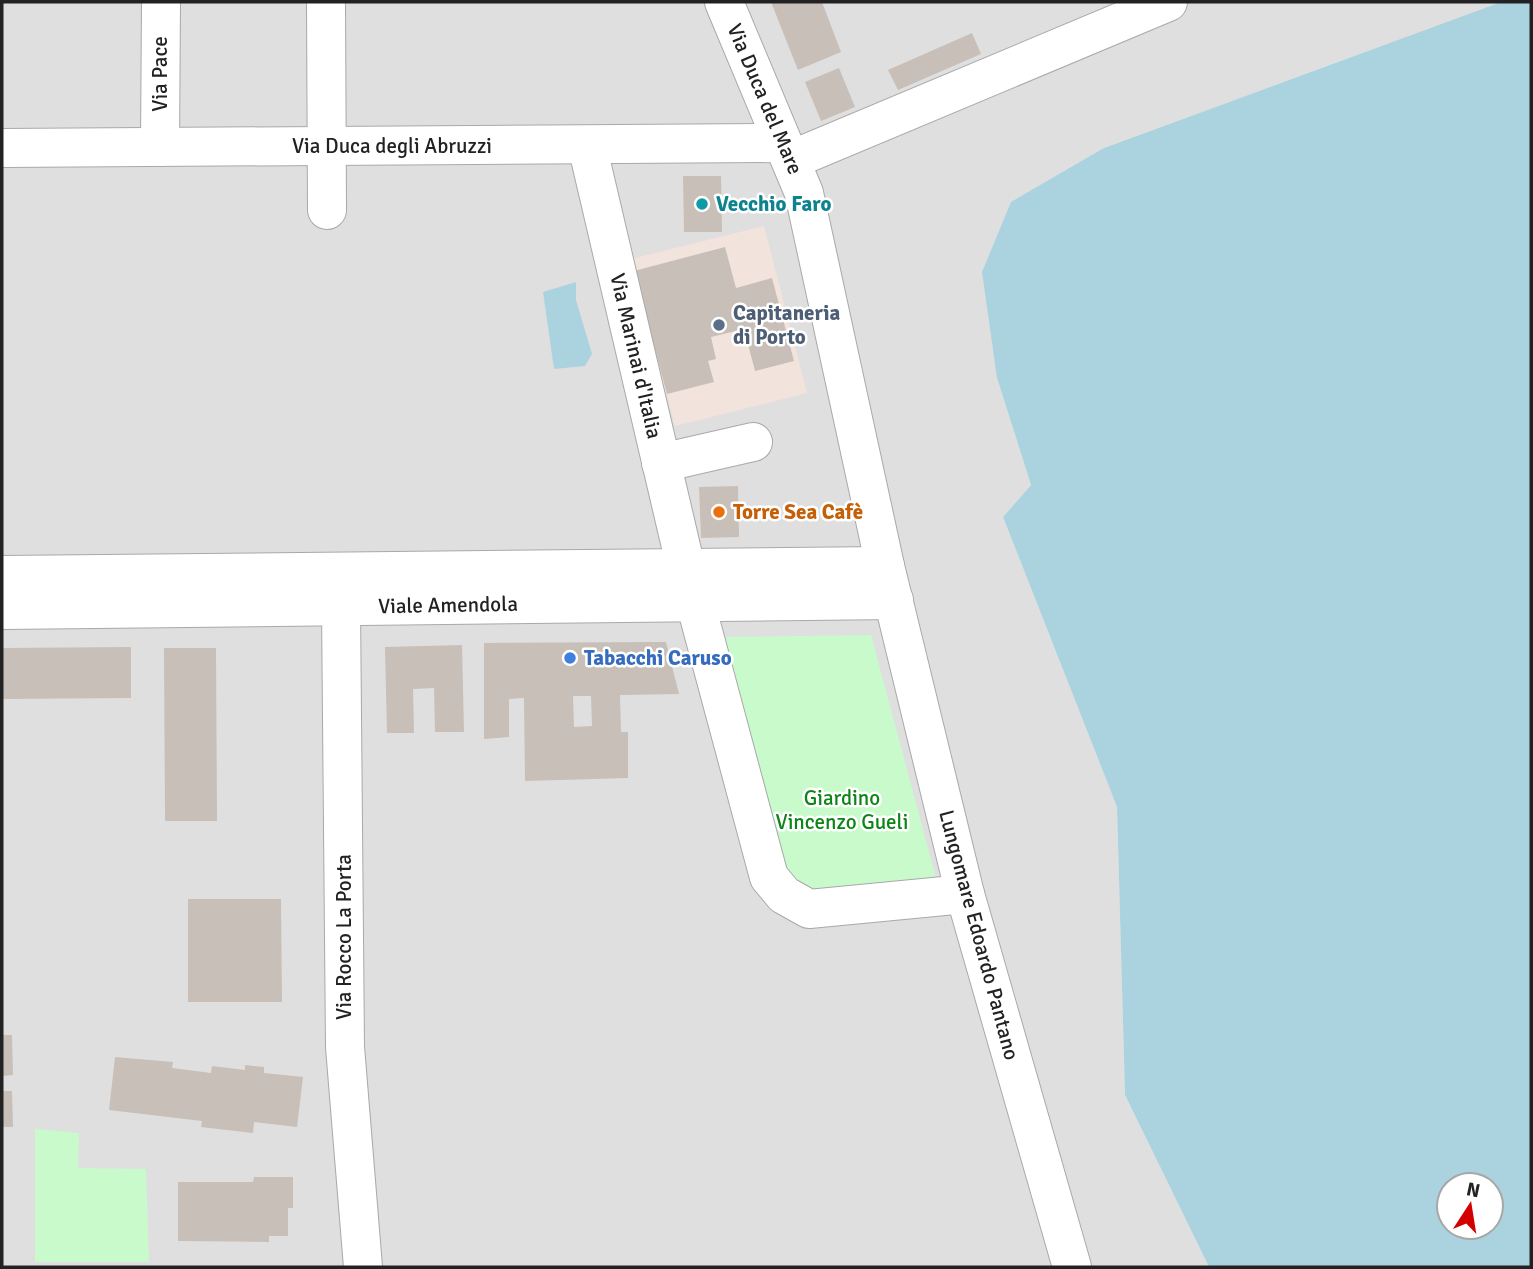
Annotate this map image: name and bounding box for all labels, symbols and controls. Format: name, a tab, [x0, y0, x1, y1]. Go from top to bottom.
street label: Via Duca del Mare	[722, 20, 808, 178]
street label: Via Pace	[147, 36, 173, 112]
street label: Via Duca degli Abruzzi	[292, 133, 492, 159]
place label: Vecchio Faro	[716, 191, 831, 217]
marker: Vecchio Faro	[694, 196, 710, 212]
street label: Via Marinai d'Italia	[604, 271, 668, 441]
place label: Capitaneria di Porto	[733, 300, 841, 350]
marker: Capitaneria di Porto	[711, 317, 727, 333]
place label: Torre Sea Cafè	[733, 499, 863, 525]
marker: Torre Sea Cafè	[711, 504, 727, 520]
street label: Viale Amendola	[378, 591, 518, 619]
place label: Tabacchi Caruso	[584, 645, 732, 671]
marker: Tabacchi Caruso	[562, 650, 578, 666]
park label: Giardino Vincenzo Gueli	[776, 785, 908, 835]
street label: Lungomare Edoardo Pantano	[933, 807, 1025, 1063]
street label: Via Rocco La Porta	[331, 854, 357, 1020]
north arrow	[1435, 1171, 1505, 1241]
text: N	[1464, 1177, 1482, 1203]

